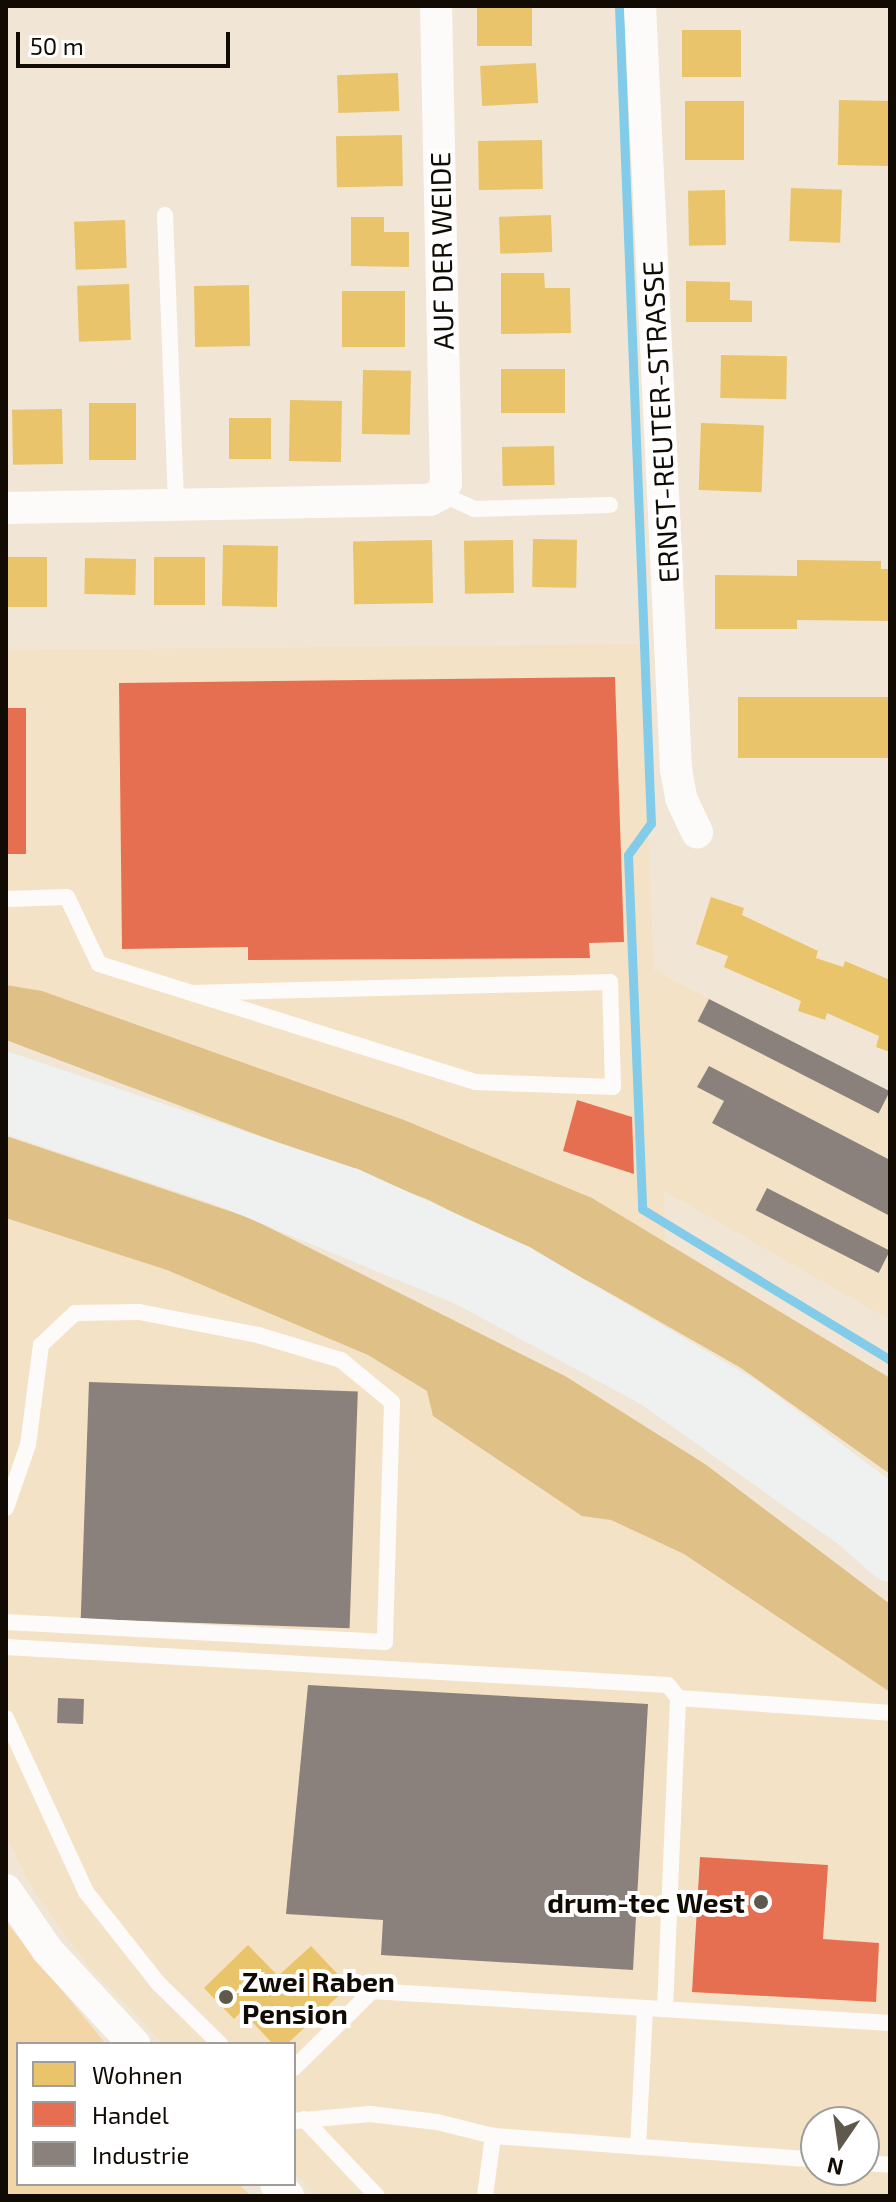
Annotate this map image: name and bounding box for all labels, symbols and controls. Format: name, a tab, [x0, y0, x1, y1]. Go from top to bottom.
scale bar	[20, 16, 234, 66]
text: 50 m	[30, 31, 84, 60]
street label: AUF DER WEIDE	[422, 151, 460, 351]
street label: ERNST-REUTER-STRASSE	[635, 260, 685, 584]
place label: drum-tec West	[547, 1885, 745, 1919]
marker: drum-tec West	[752, 1893, 770, 1911]
place label: Zwei Raben Pension	[242, 1964, 395, 2030]
marker: Zwei Raben Pension	[217, 1988, 235, 2006]
legend	[16, 2042, 296, 2186]
text: Wohnen	[92, 2060, 183, 2089]
text: Handel	[92, 2100, 169, 2129]
north arrow	[800, 2106, 880, 2186]
text: Industrie	[92, 2140, 189, 2169]
text: N	[824, 2153, 846, 2182]

